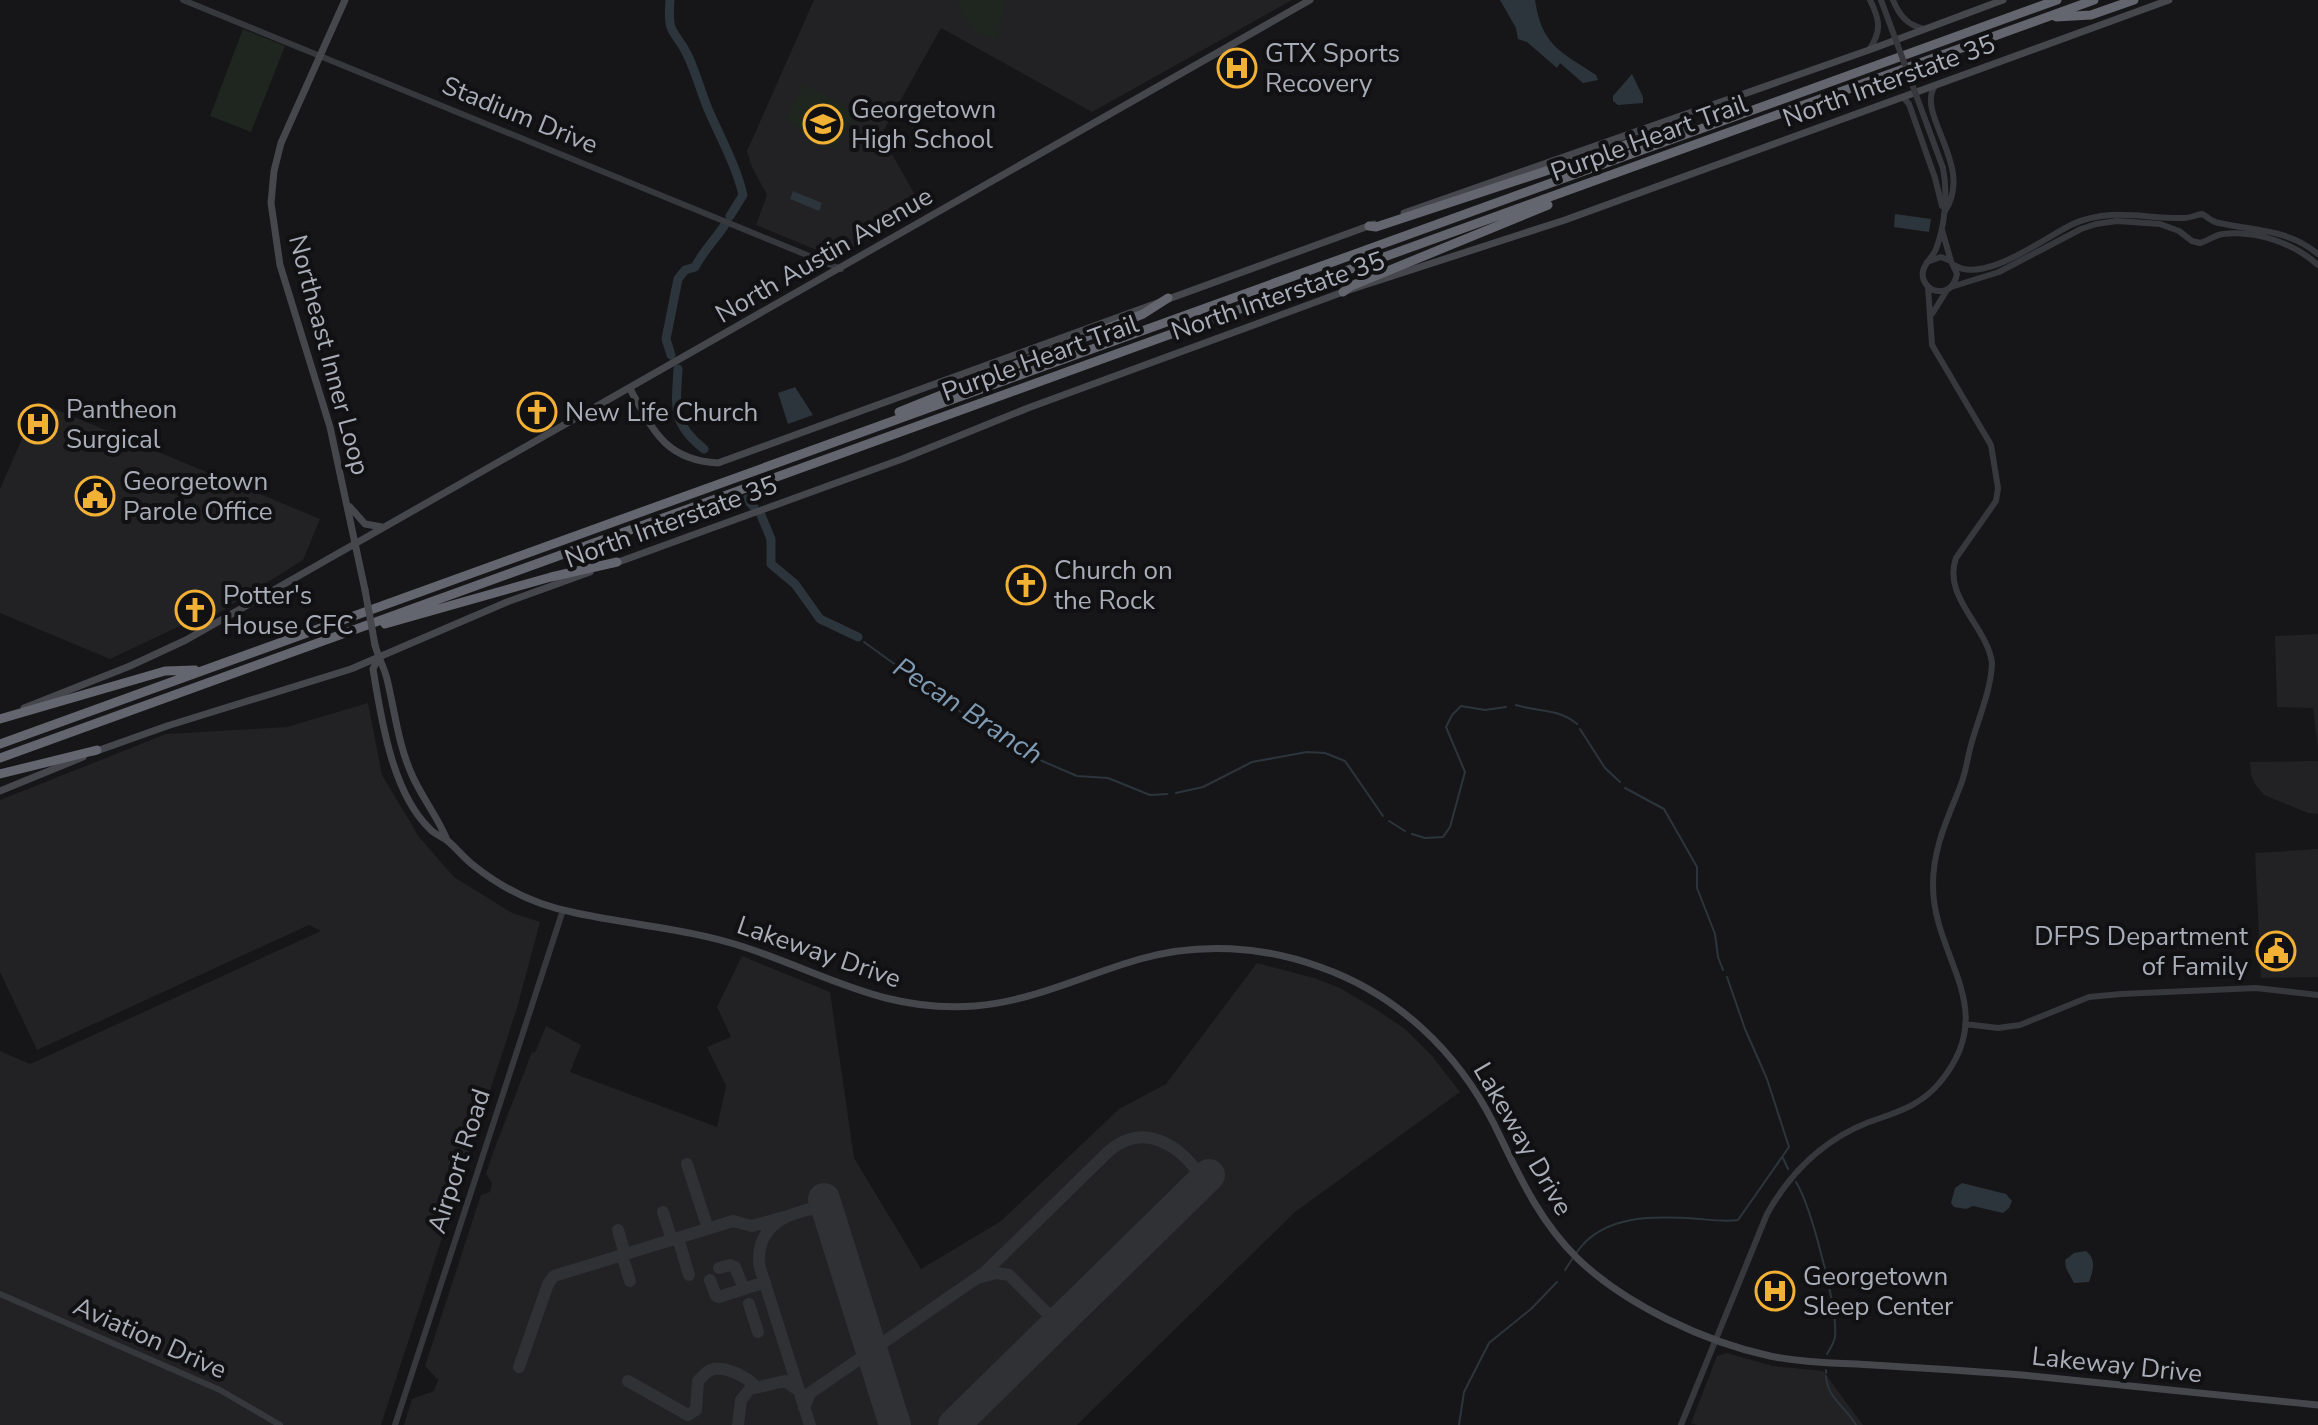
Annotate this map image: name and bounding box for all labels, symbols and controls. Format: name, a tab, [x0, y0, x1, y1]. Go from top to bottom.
street label: North Interstate 35	[1778, 26, 2000, 136]
place label: GTX Sports Recovery	[1265, 36, 1400, 101]
hospital icon: GTX Sports Recovery	[1216, 47, 1258, 89]
street label: Stadium Drive	[437, 68, 603, 162]
street label: Purple Heart Trail	[1546, 86, 1753, 190]
place label: Georgetown High School	[851, 92, 996, 157]
school or university icon: Georgetown High School	[802, 103, 844, 145]
street label: North Austin Avenue	[709, 179, 939, 331]
street label: Northeast Inner Loop	[280, 231, 378, 479]
street label: North Interstate 35	[1167, 243, 1389, 349]
street label: Purple Heart Trail	[937, 306, 1144, 410]
church icon: New Life Church	[516, 391, 558, 433]
place label: Pantheon Surgical	[66, 392, 177, 457]
place label: New Life Church	[565, 395, 758, 430]
hospital icon: Pantheon Surgical	[17, 403, 59, 445]
place label: Georgetown Parole Office	[123, 464, 273, 529]
street label: North Interstate 35	[560, 467, 782, 577]
public building icon: Georgetown Parole Office	[74, 475, 116, 517]
place label: Church on the Rock	[1054, 553, 1173, 618]
church icon: Church on the Rock	[1005, 564, 1047, 606]
place label: Potter's House CFC	[223, 578, 354, 643]
church icon: Potter's House CFC	[174, 589, 216, 631]
water label: Pecan Branch	[886, 648, 1050, 774]
street label: Lakeway Drive	[732, 908, 906, 996]
place label: DFPS Department of Family	[2034, 919, 2249, 984]
public building icon: DFPS Department of Family	[2255, 930, 2297, 972]
street label: Lakeway Drive	[1465, 1056, 1581, 1222]
street label: Airport Road	[419, 1084, 499, 1238]
place label: Georgetown Sleep Center	[1803, 1259, 1954, 1324]
hospital icon: Georgetown Sleep Center	[1754, 1270, 1796, 1312]
street label: Aviation Drive	[68, 1289, 232, 1387]
street label: Lakeway Drive	[2030, 1339, 2204, 1391]

